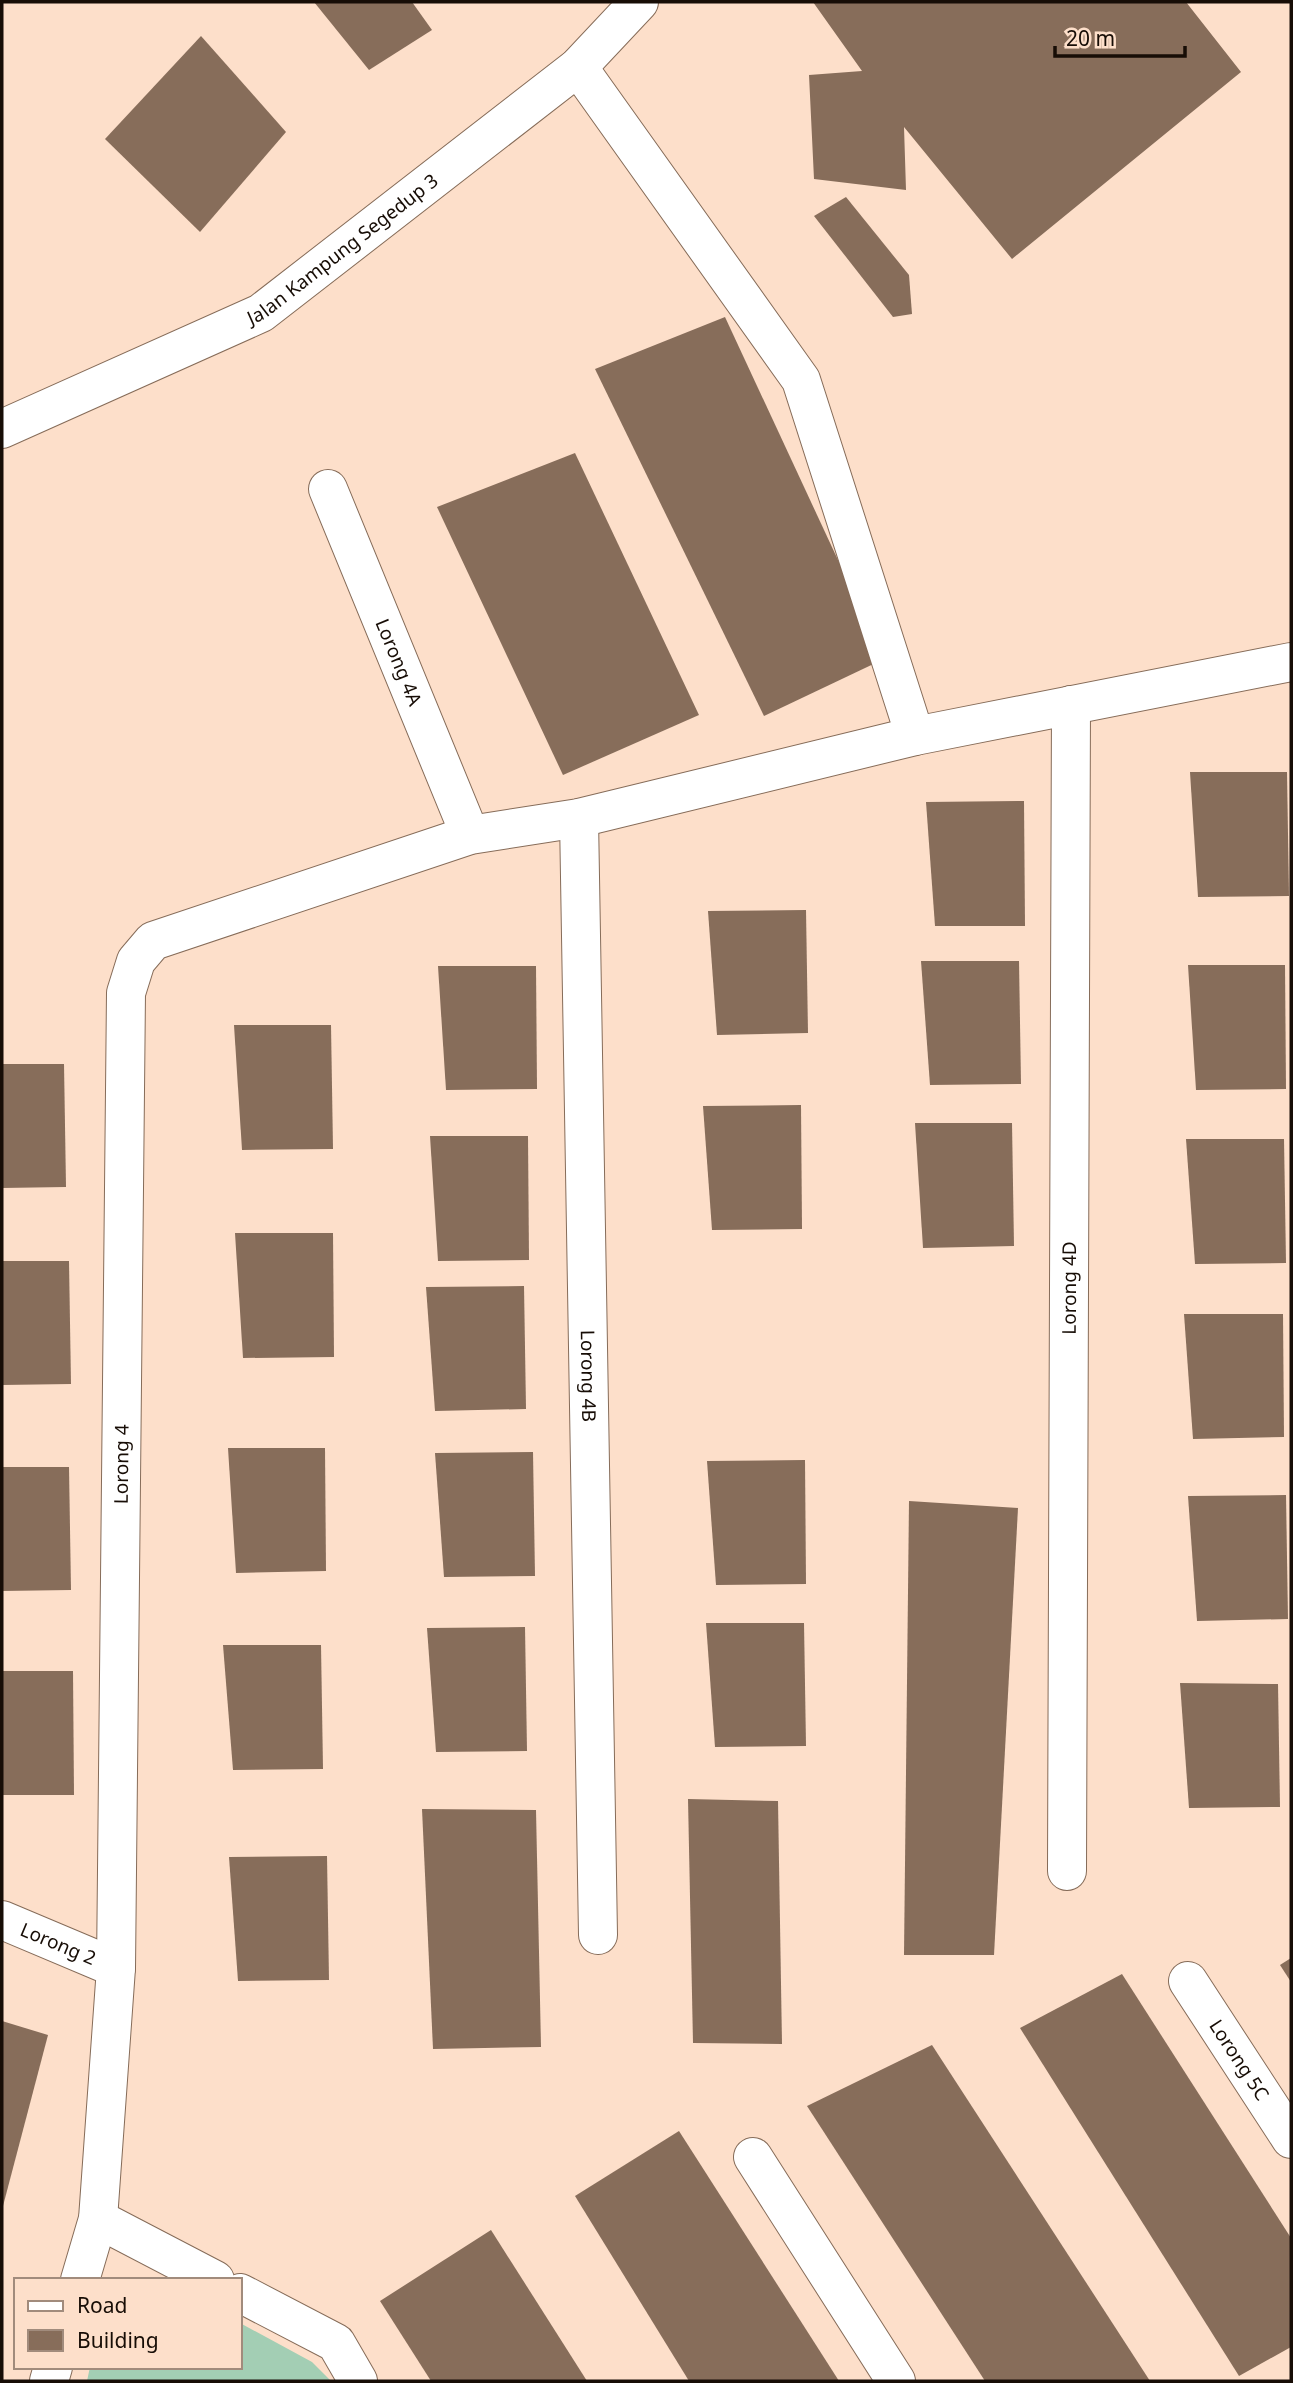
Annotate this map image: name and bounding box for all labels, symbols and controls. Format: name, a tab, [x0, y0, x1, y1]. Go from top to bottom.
scale bar	[1055, 14, 1184, 58]
text: 20 m	[1066, 24, 1115, 52]
street label: Jalan Kampung Segedup 3	[241, 168, 443, 331]
street label: Lorong 4A	[370, 615, 429, 710]
street label: Lorong 4D	[1056, 1241, 1082, 1335]
street label: Lorong 4B	[575, 1330, 602, 1422]
street label: Lorong 4	[108, 1424, 135, 1504]
street label: Lorong 2	[16, 1916, 100, 1971]
street label: Lorong 5C	[1203, 2014, 1275, 2105]
legend	[14, 2278, 242, 2369]
text: Road	[77, 2291, 127, 2319]
text: Building	[77, 2326, 159, 2354]

